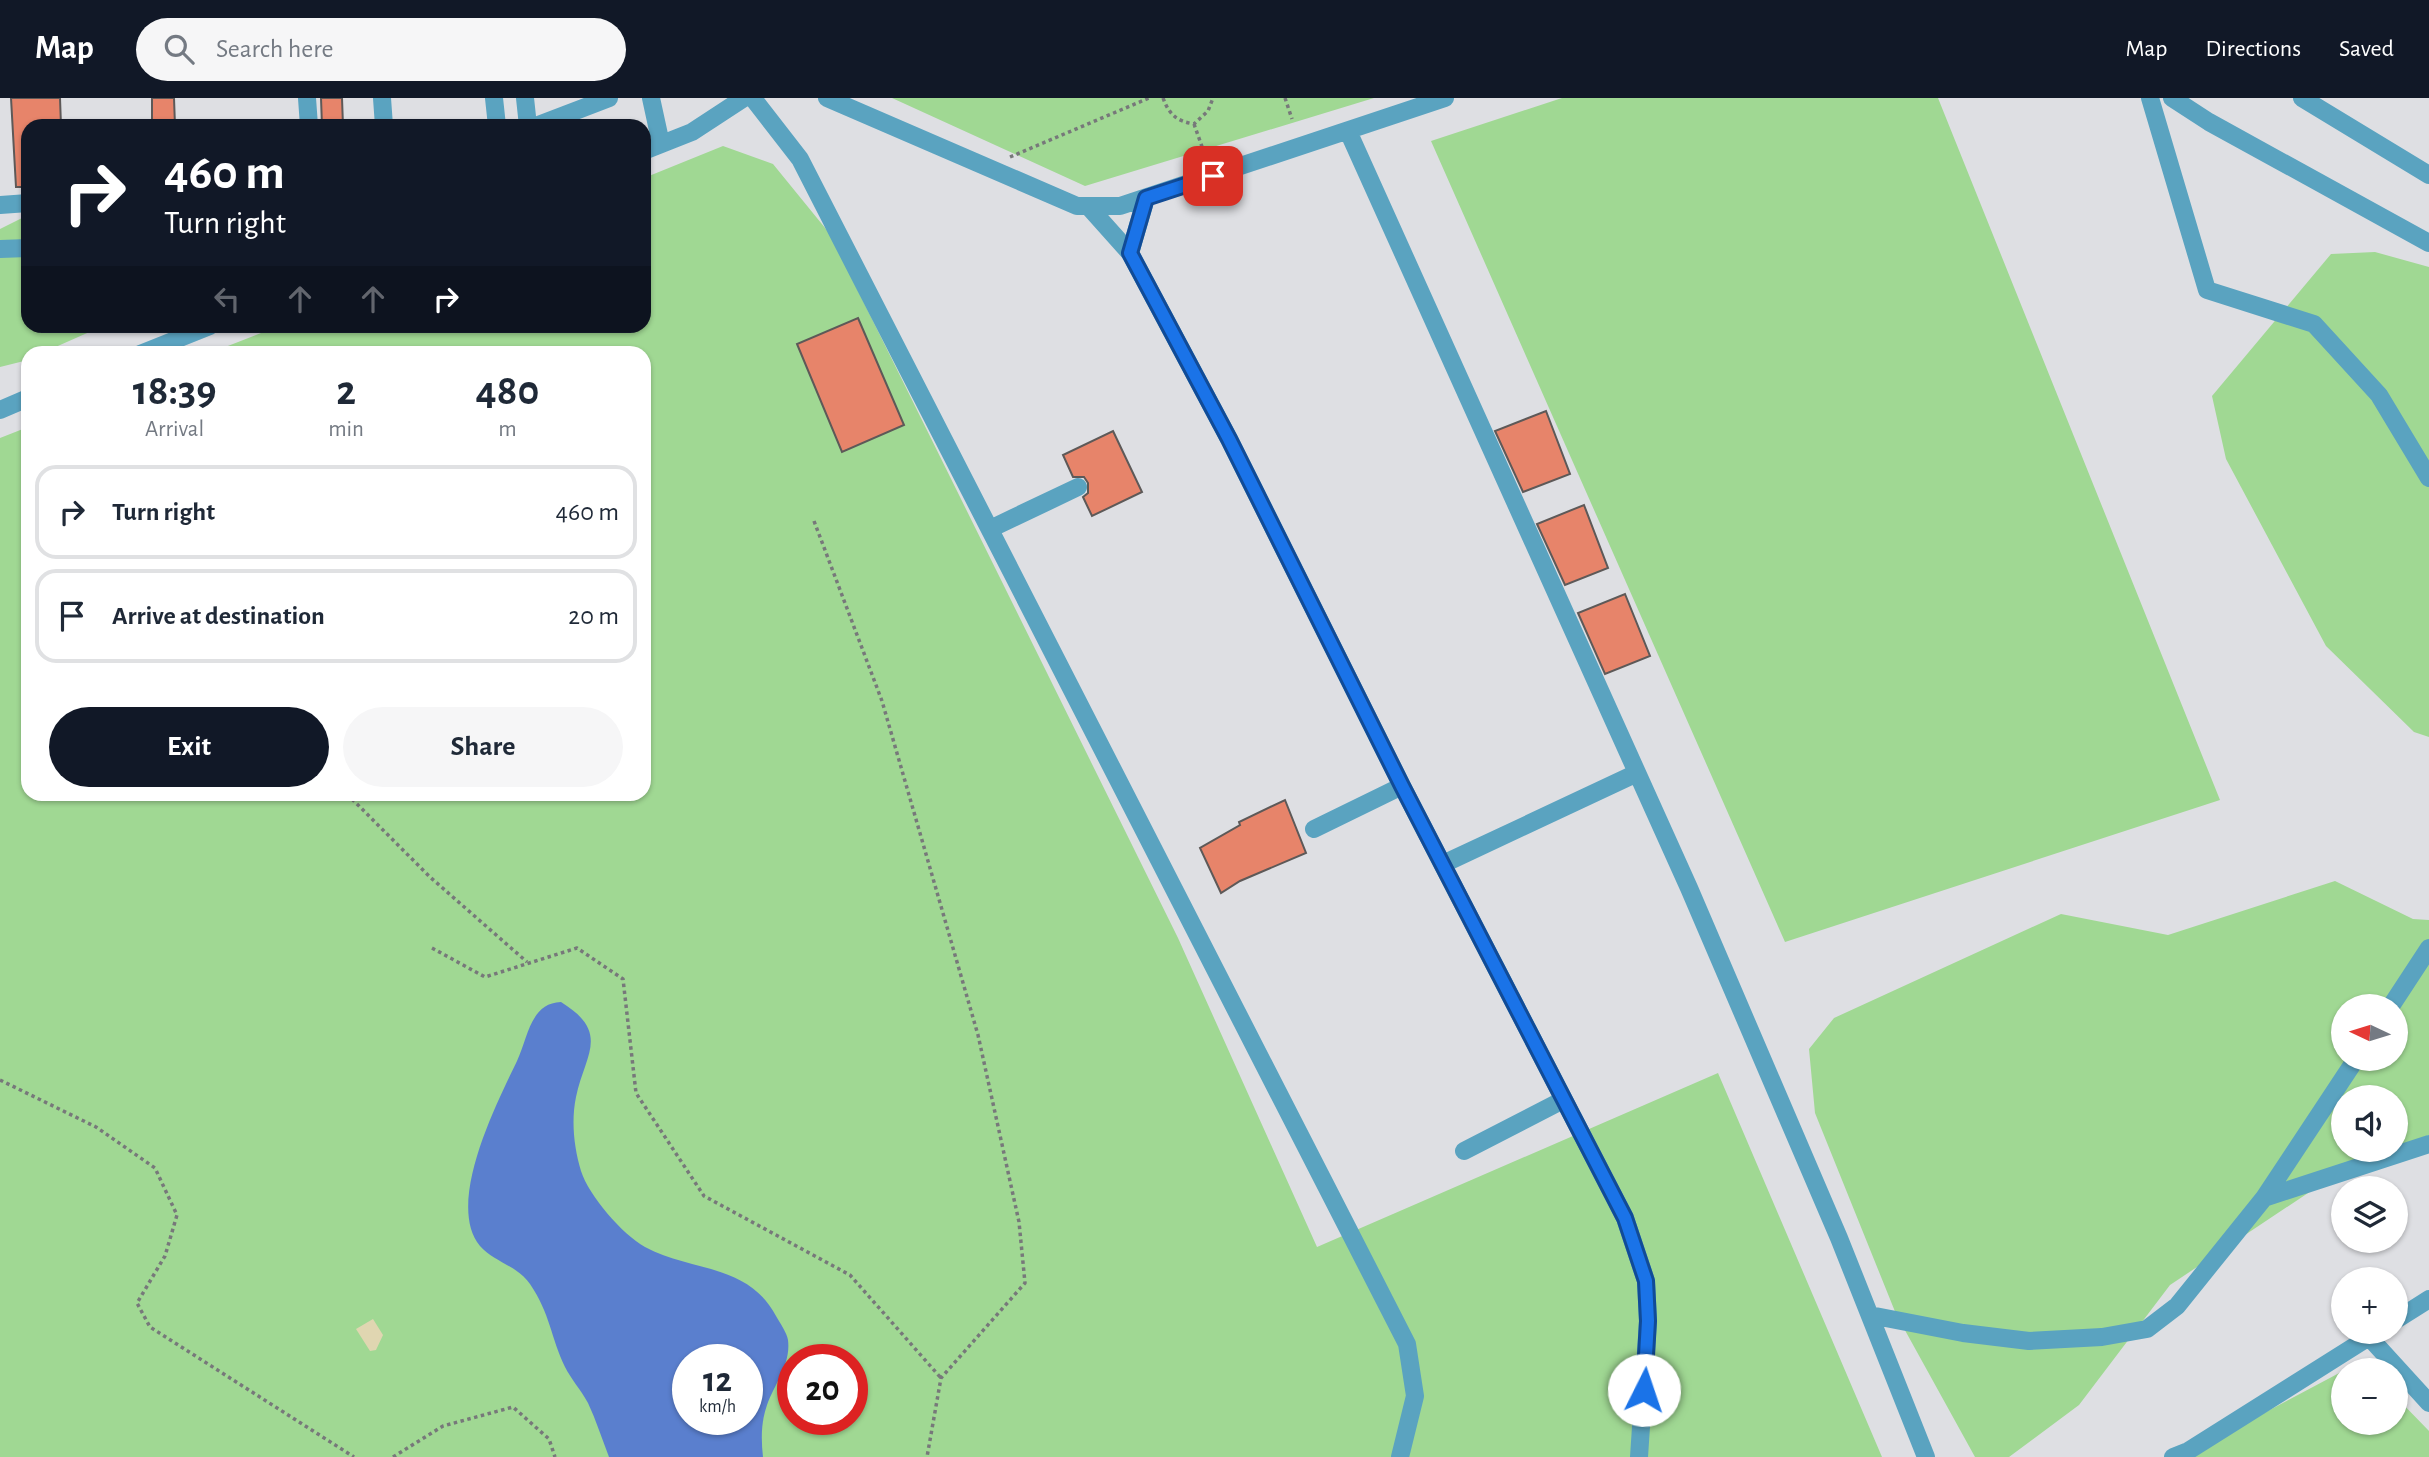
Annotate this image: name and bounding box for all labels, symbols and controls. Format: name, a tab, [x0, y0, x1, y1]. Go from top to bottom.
search box	[136, 18, 626, 81]
icon: search	[160, 30, 198, 68]
text: Map	[35, 32, 94, 65]
text: Search here	[216, 36, 334, 62]
text: Map	[2125, 37, 2167, 61]
text: Directions	[2205, 37, 2301, 61]
text: Saved	[2339, 37, 2394, 61]
pin	[1183, 146, 1243, 206]
icon: right	[49, 147, 140, 238]
text: 460 m	[164, 149, 285, 198]
icon: arrive	[1194, 157, 1232, 195]
text: Turn right	[164, 207, 286, 239]
icon: left	[208, 280, 246, 318]
icon: ahead	[281, 280, 319, 318]
icon: ahead	[354, 280, 392, 318]
icon: right	[427, 280, 465, 318]
text: 18:39	[133, 370, 216, 412]
text: 2	[336, 370, 356, 412]
text: 480	[476, 370, 539, 412]
text: Arrival	[145, 418, 204, 441]
text: min	[328, 418, 364, 441]
text: m	[498, 418, 517, 441]
icon: right	[53, 493, 91, 531]
text: Turn right	[112, 499, 215, 525]
text: 460 m	[555, 499, 619, 525]
icon: arrive	[53, 597, 91, 635]
text: Arrive at destination	[112, 603, 325, 629]
text: 20 m	[568, 603, 619, 629]
button: Exit	[49, 707, 329, 787]
button: Share	[343, 707, 623, 787]
north arrow	[2331, 994, 2408, 1071]
map controls	[2331, 994, 2408, 1435]
button: sound	[2331, 1085, 2408, 1162]
button: layers	[2331, 1176, 2408, 1253]
button: +	[2331, 1267, 2408, 1344]
speed limit sign: 20	[777, 1344, 868, 1435]
position arrow	[1607, 1353, 1681, 1427]
button: −	[2331, 1358, 2408, 1435]
text: 12	[703, 1363, 732, 1398]
text: km/h	[699, 1398, 736, 1416]

